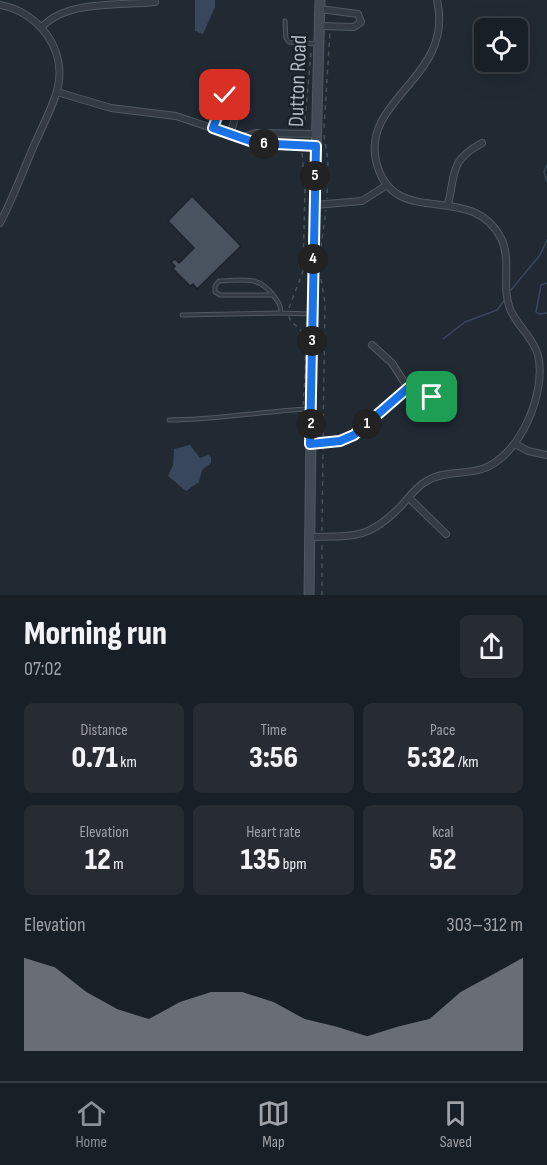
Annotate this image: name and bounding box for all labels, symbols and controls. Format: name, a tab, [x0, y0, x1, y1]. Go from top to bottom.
map controls	[474, 18, 528, 72]
button: locate	[474, 18, 528, 72]
street label: Dutton Road	[283, 35, 313, 127]
pin	[199, 69, 250, 120]
icon: check	[208, 78, 241, 111]
pin: 6	[249, 129, 279, 159]
text: 6	[260, 134, 268, 153]
pin: 5	[300, 161, 330, 191]
text: 5	[311, 166, 319, 185]
pin: 4	[298, 244, 328, 274]
text: 4	[309, 249, 317, 268]
pin: 3	[297, 326, 327, 356]
text: 3	[308, 331, 316, 350]
pin	[406, 371, 457, 422]
icon: arrive	[415, 380, 448, 413]
pin: 2	[296, 409, 326, 439]
pin: 1	[352, 409, 382, 439]
text: 2	[307, 414, 315, 433]
text: 1	[364, 414, 370, 433]
text: Morning run	[24, 614, 167, 654]
button: share	[460, 615, 523, 678]
text: 07:02	[24, 657, 62, 681]
text: Distance	[81, 721, 128, 740]
text: Time	[260, 721, 287, 740]
text: Pace	[430, 721, 456, 740]
text: 0.71	[72, 740, 118, 776]
text: 3:56	[249, 740, 298, 776]
text: 5:32	[407, 740, 455, 776]
text: km	[118, 753, 137, 772]
text: /km	[455, 753, 479, 772]
text: Elevation	[79, 823, 129, 842]
text: Heart rate	[246, 823, 301, 842]
text: kcal	[432, 823, 453, 842]
text: 12	[85, 842, 111, 878]
text: 135	[241, 842, 280, 878]
text: 52	[429, 842, 456, 878]
text: m	[111, 855, 124, 874]
text: bpm	[280, 855, 306, 874]
text: Elevation	[24, 913, 86, 937]
text: 303–312 m	[446, 913, 523, 937]
tab: Home	[75, 1097, 108, 1152]
tab: Map	[257, 1097, 290, 1152]
tab: Saved	[439, 1097, 472, 1152]

